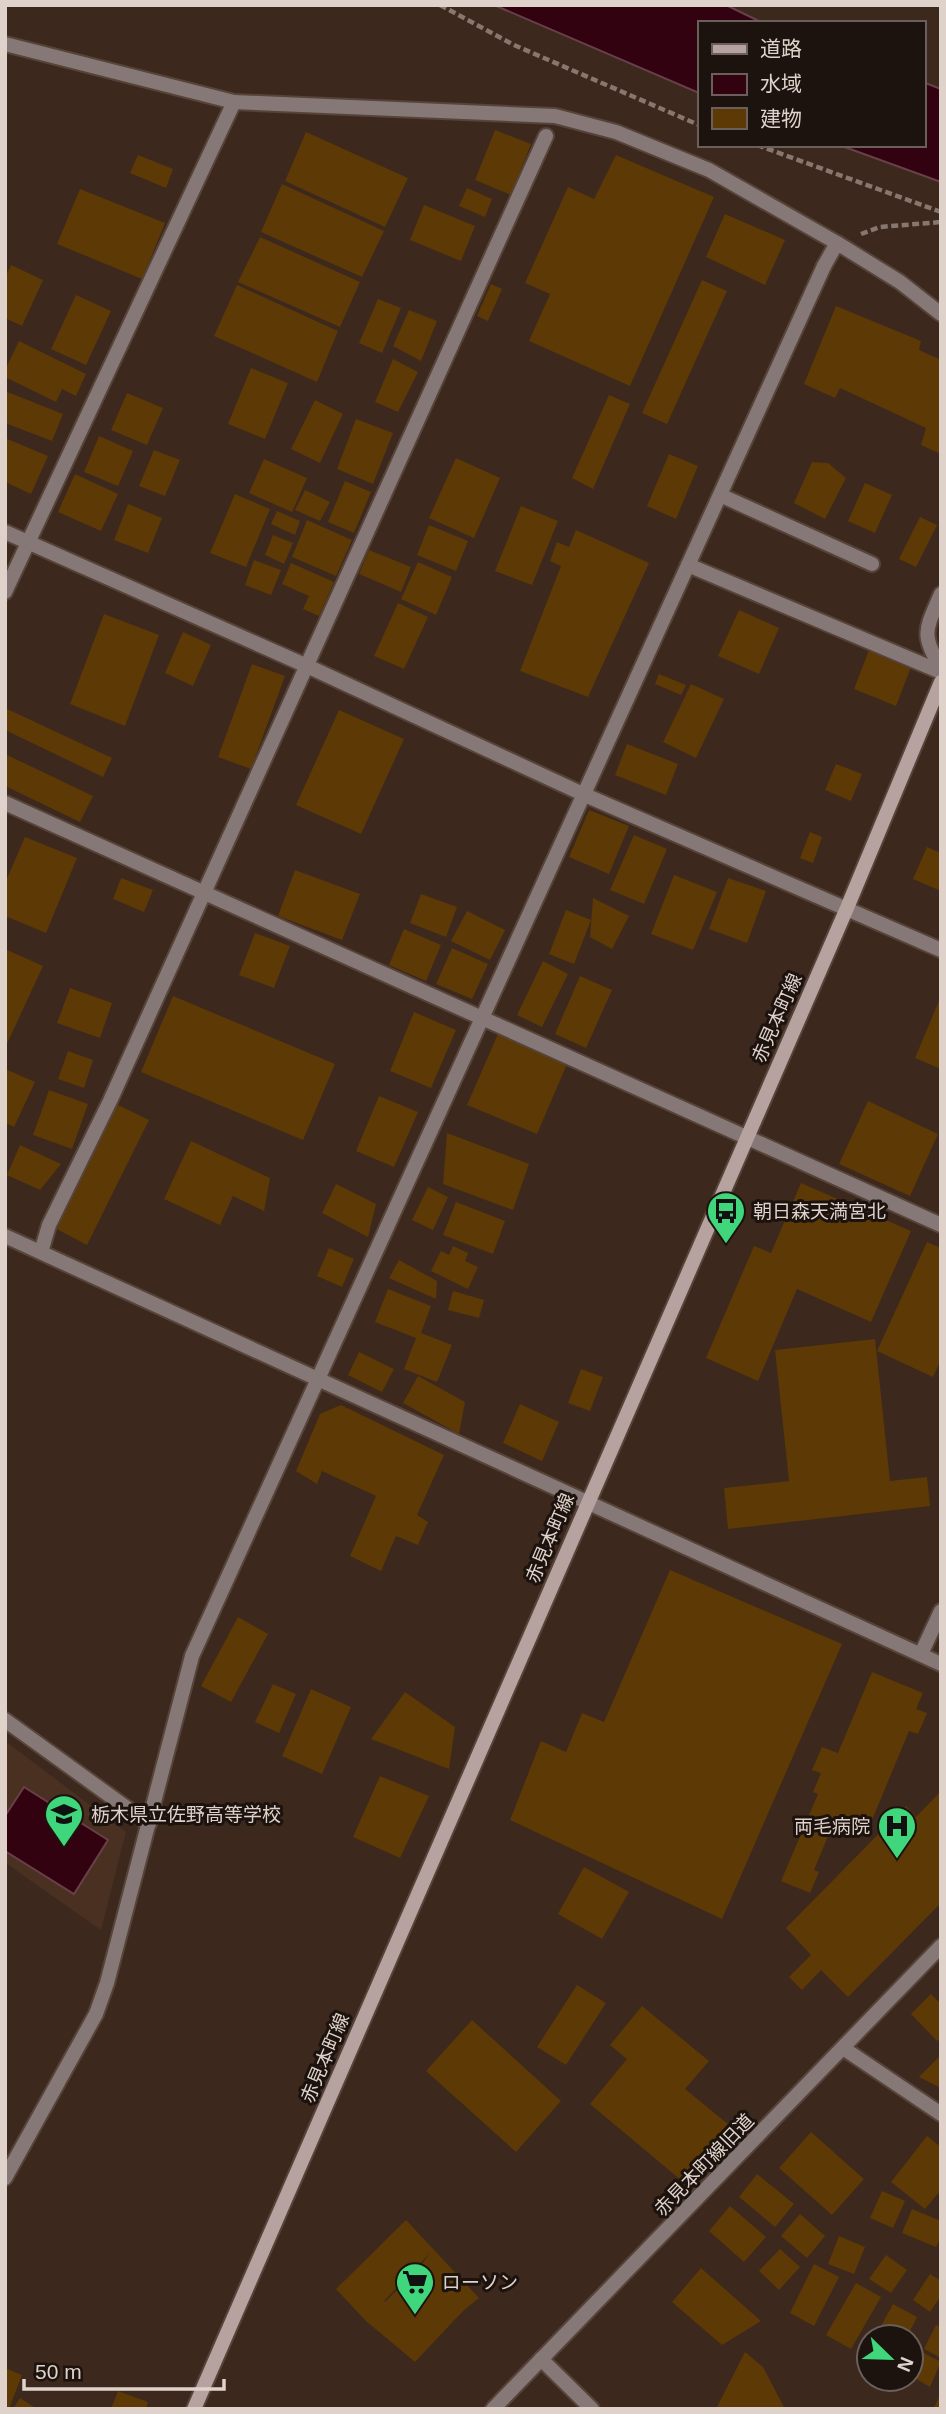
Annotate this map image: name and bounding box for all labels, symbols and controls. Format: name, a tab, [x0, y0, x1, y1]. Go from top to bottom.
legend	[698, 21, 925, 147]
text: 道路	[760, 37, 802, 60]
text: 水域	[760, 72, 802, 95]
text: 建物	[760, 107, 802, 130]
street label: 赤見本町線	[748, 970, 806, 1066]
bus stop icon: 朝日森天満宮北	[705, 1190, 747, 1245]
place label: 朝日森天満宮北	[753, 1201, 886, 1222]
street label: 赤見本町線	[522, 1490, 578, 1586]
school or university icon: 栃木県立佐野高等学校	[43, 1793, 85, 1848]
place label: 栃木県立佐野高等学校	[91, 1804, 281, 1825]
hospital icon: 両毛病院	[876, 1805, 918, 1860]
place label: 両毛病院	[794, 1816, 870, 1837]
street label: 赤見本町線	[297, 2010, 353, 2106]
street label: 赤見本町線旧道	[650, 2110, 758, 2220]
supermarket icon: ローソン	[394, 2261, 436, 2316]
place label: ローソン	[442, 2272, 518, 2293]
north arrow	[855, 2323, 925, 2393]
scale bar	[24, 2348, 224, 2392]
text: N	[893, 2354, 918, 2375]
text: 50 m	[35, 2360, 82, 2383]

